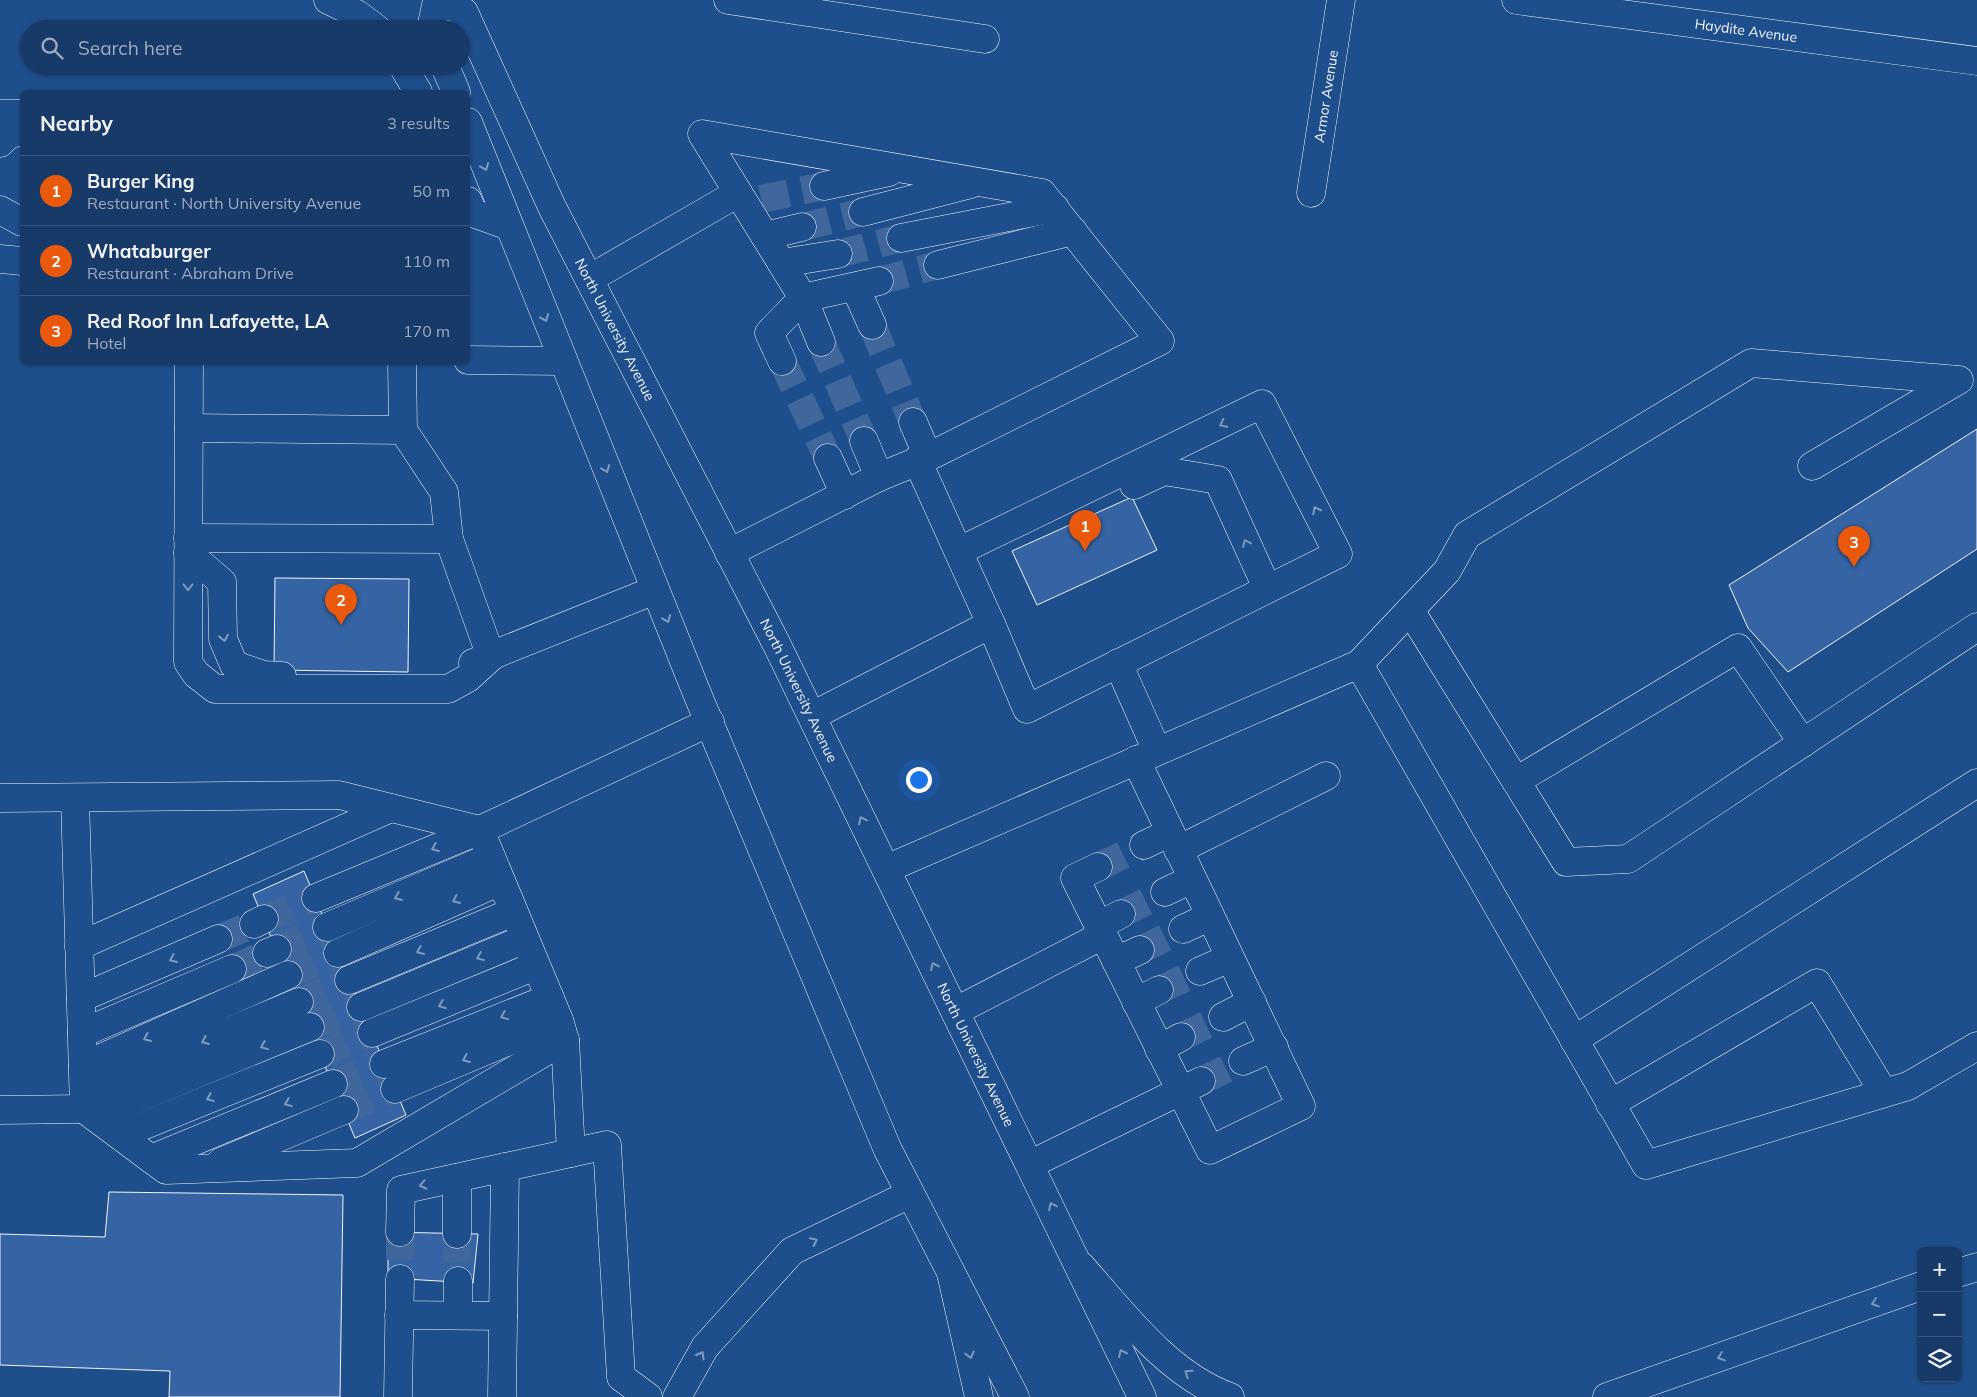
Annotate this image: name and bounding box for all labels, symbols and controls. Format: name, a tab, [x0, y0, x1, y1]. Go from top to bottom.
street label: Haydite Avenue	[1694, 15, 1798, 46]
search box	[20, 20, 470, 75]
icon: search	[38, 34, 66, 62]
text: Search here	[78, 36, 182, 60]
street label: Armor Avenue	[1310, 49, 1342, 144]
text: Nearby	[40, 110, 113, 136]
text: 3 results	[387, 113, 450, 133]
one-way arrow	[479, 162, 490, 171]
text: Burger King	[87, 169, 195, 193]
text: 1	[51, 181, 61, 201]
text: 50 m	[413, 181, 450, 201]
text: Restaurant · North University Avenue	[87, 193, 361, 213]
text: Whataburger	[87, 239, 211, 263]
text: 2	[51, 251, 61, 271]
text: 110 m	[403, 251, 450, 271]
street label: North University Avenue	[571, 255, 659, 404]
text: Restaurant · Abraham Drive	[87, 263, 294, 283]
text: Red Roof Inn Lafayette, LA	[87, 309, 329, 333]
one-way arrow	[539, 313, 550, 322]
text: 3	[51, 321, 61, 341]
text: 170 m	[403, 321, 450, 341]
text: Hotel	[87, 333, 126, 353]
one-way arrow	[1219, 417, 1228, 428]
one-way arrow	[600, 464, 610, 473]
one-way arrow	[1312, 506, 1322, 515]
pin: 1	[1069, 510, 1101, 551]
pin: 3	[1838, 526, 1870, 567]
one-way arrow	[1242, 539, 1253, 548]
one-way arrow	[183, 584, 193, 591]
pin: 2	[325, 584, 357, 625]
one-way arrow	[661, 615, 671, 623]
street label: North University Avenue	[756, 616, 842, 765]
one-way arrow	[219, 634, 229, 643]
your location	[906, 767, 932, 793]
one-way arrow	[858, 816, 869, 825]
one-way arrow	[431, 842, 440, 853]
one-way arrow	[394, 890, 403, 901]
one-way arrow	[452, 894, 461, 905]
one-way arrow	[416, 944, 425, 955]
one-way arrow	[169, 952, 178, 963]
one-way arrow	[476, 952, 484, 962]
one-way arrow	[930, 962, 940, 971]
street label: North University Avenue	[933, 980, 1018, 1130]
one-way arrow	[438, 998, 447, 1009]
one-way arrow	[500, 1010, 509, 1020]
one-way arrow	[143, 1031, 152, 1042]
one-way arrow	[201, 1034, 210, 1045]
one-way arrow	[261, 1040, 269, 1050]
one-way arrow	[462, 1053, 471, 1064]
one-way arrow	[206, 1092, 215, 1103]
one-way arrow	[284, 1097, 293, 1107]
one-way arrow	[419, 1179, 428, 1190]
one-way arrow	[1047, 1202, 1058, 1211]
one-way arrow	[809, 1236, 818, 1247]
map controls	[1917, 1247, 1962, 1382]
button: +	[1917, 1247, 1962, 1292]
button: −	[1917, 1292, 1962, 1337]
one-way arrow	[1871, 1297, 1880, 1307]
button: layers	[1917, 1337, 1962, 1382]
one-way arrow	[1117, 1349, 1128, 1358]
one-way arrow	[964, 1350, 974, 1359]
one-way arrow	[695, 1351, 705, 1360]
one-way arrow	[1718, 1351, 1726, 1361]
one-way arrow	[1184, 1370, 1193, 1379]

